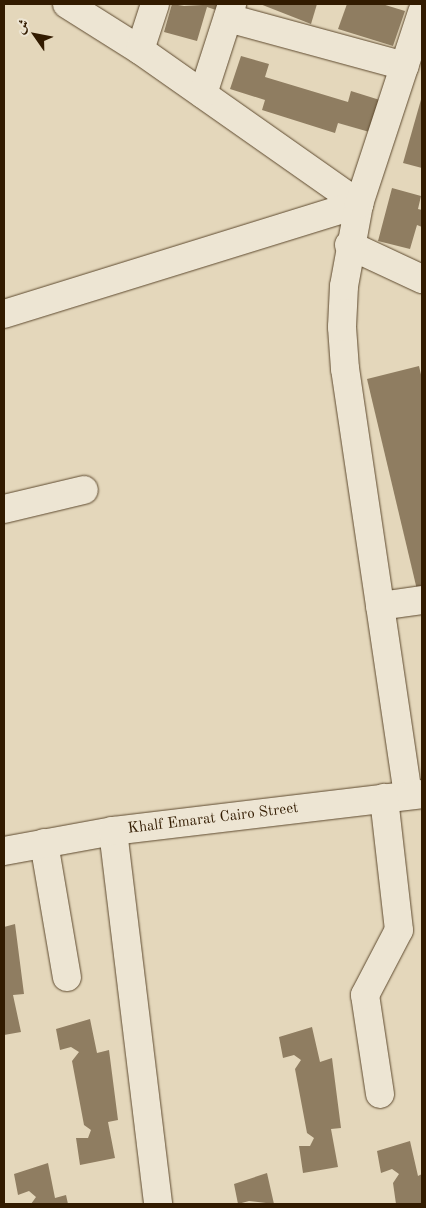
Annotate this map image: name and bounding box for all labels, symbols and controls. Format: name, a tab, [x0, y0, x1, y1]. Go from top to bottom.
north arrow	[10, 10, 60, 60]
text: ش	[13, 17, 32, 36]
street label: Khalf Emarat Cairo Street	[127, 800, 299, 838]

